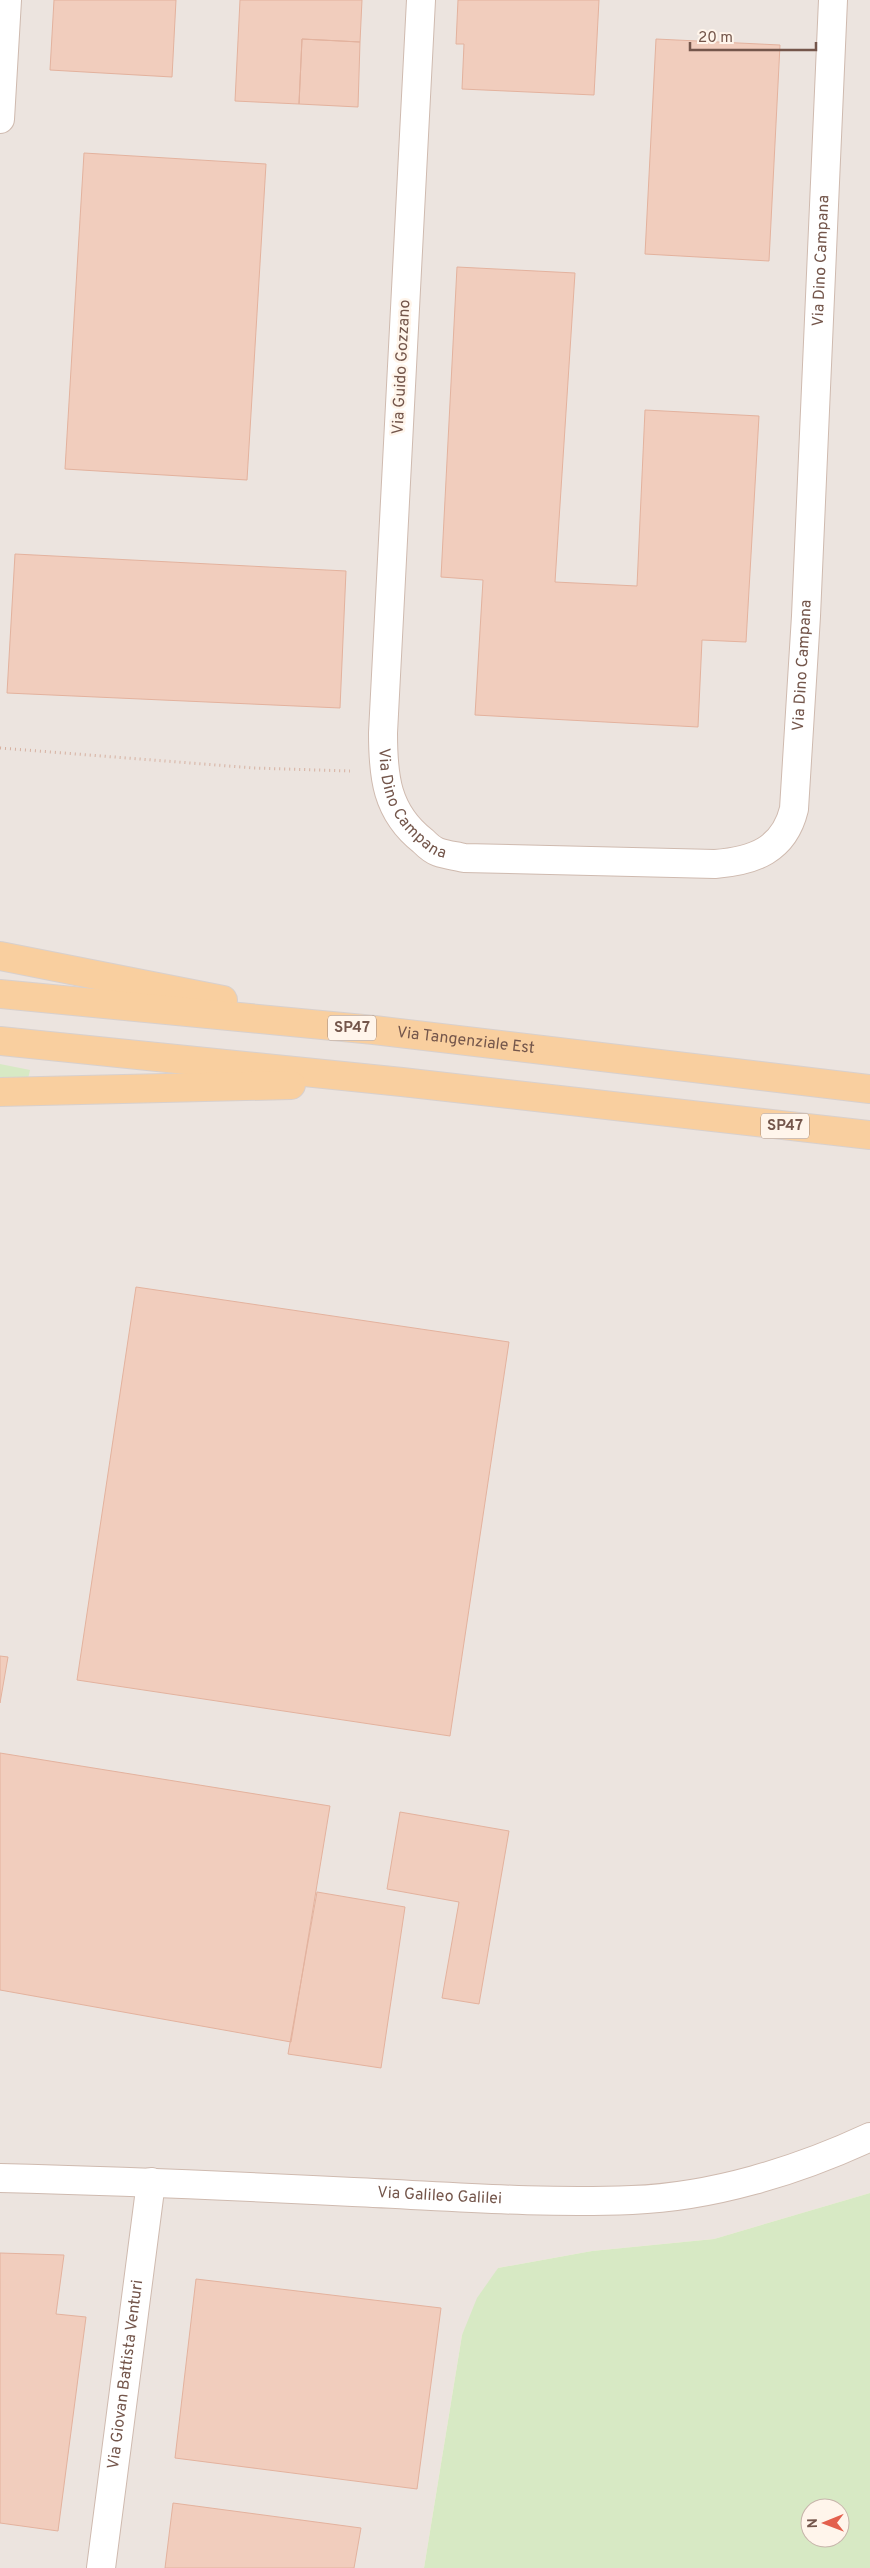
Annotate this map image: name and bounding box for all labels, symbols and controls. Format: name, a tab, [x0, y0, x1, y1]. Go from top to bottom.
scale bar	[690, 20, 816, 52]
text: 20 m	[698, 29, 733, 48]
street label: Via Dino Campana	[809, 195, 834, 327]
street label: Via Guido Gozzano	[388, 299, 416, 435]
street label: Via Dino Campana	[789, 599, 817, 732]
street label: Via Dino Campana	[373, 748, 448, 864]
road number: SP47	[328, 1016, 376, 1040]
street label: Via Tangenziale Est	[396, 1023, 536, 1059]
road number: SP47	[761, 1114, 809, 1138]
street label: Via Galileo Galilei	[377, 2183, 502, 2209]
street label: Via Giovan Battista Venturi	[104, 2279, 148, 2470]
north arrow	[800, 2498, 850, 2548]
text: N	[805, 2518, 822, 2528]

